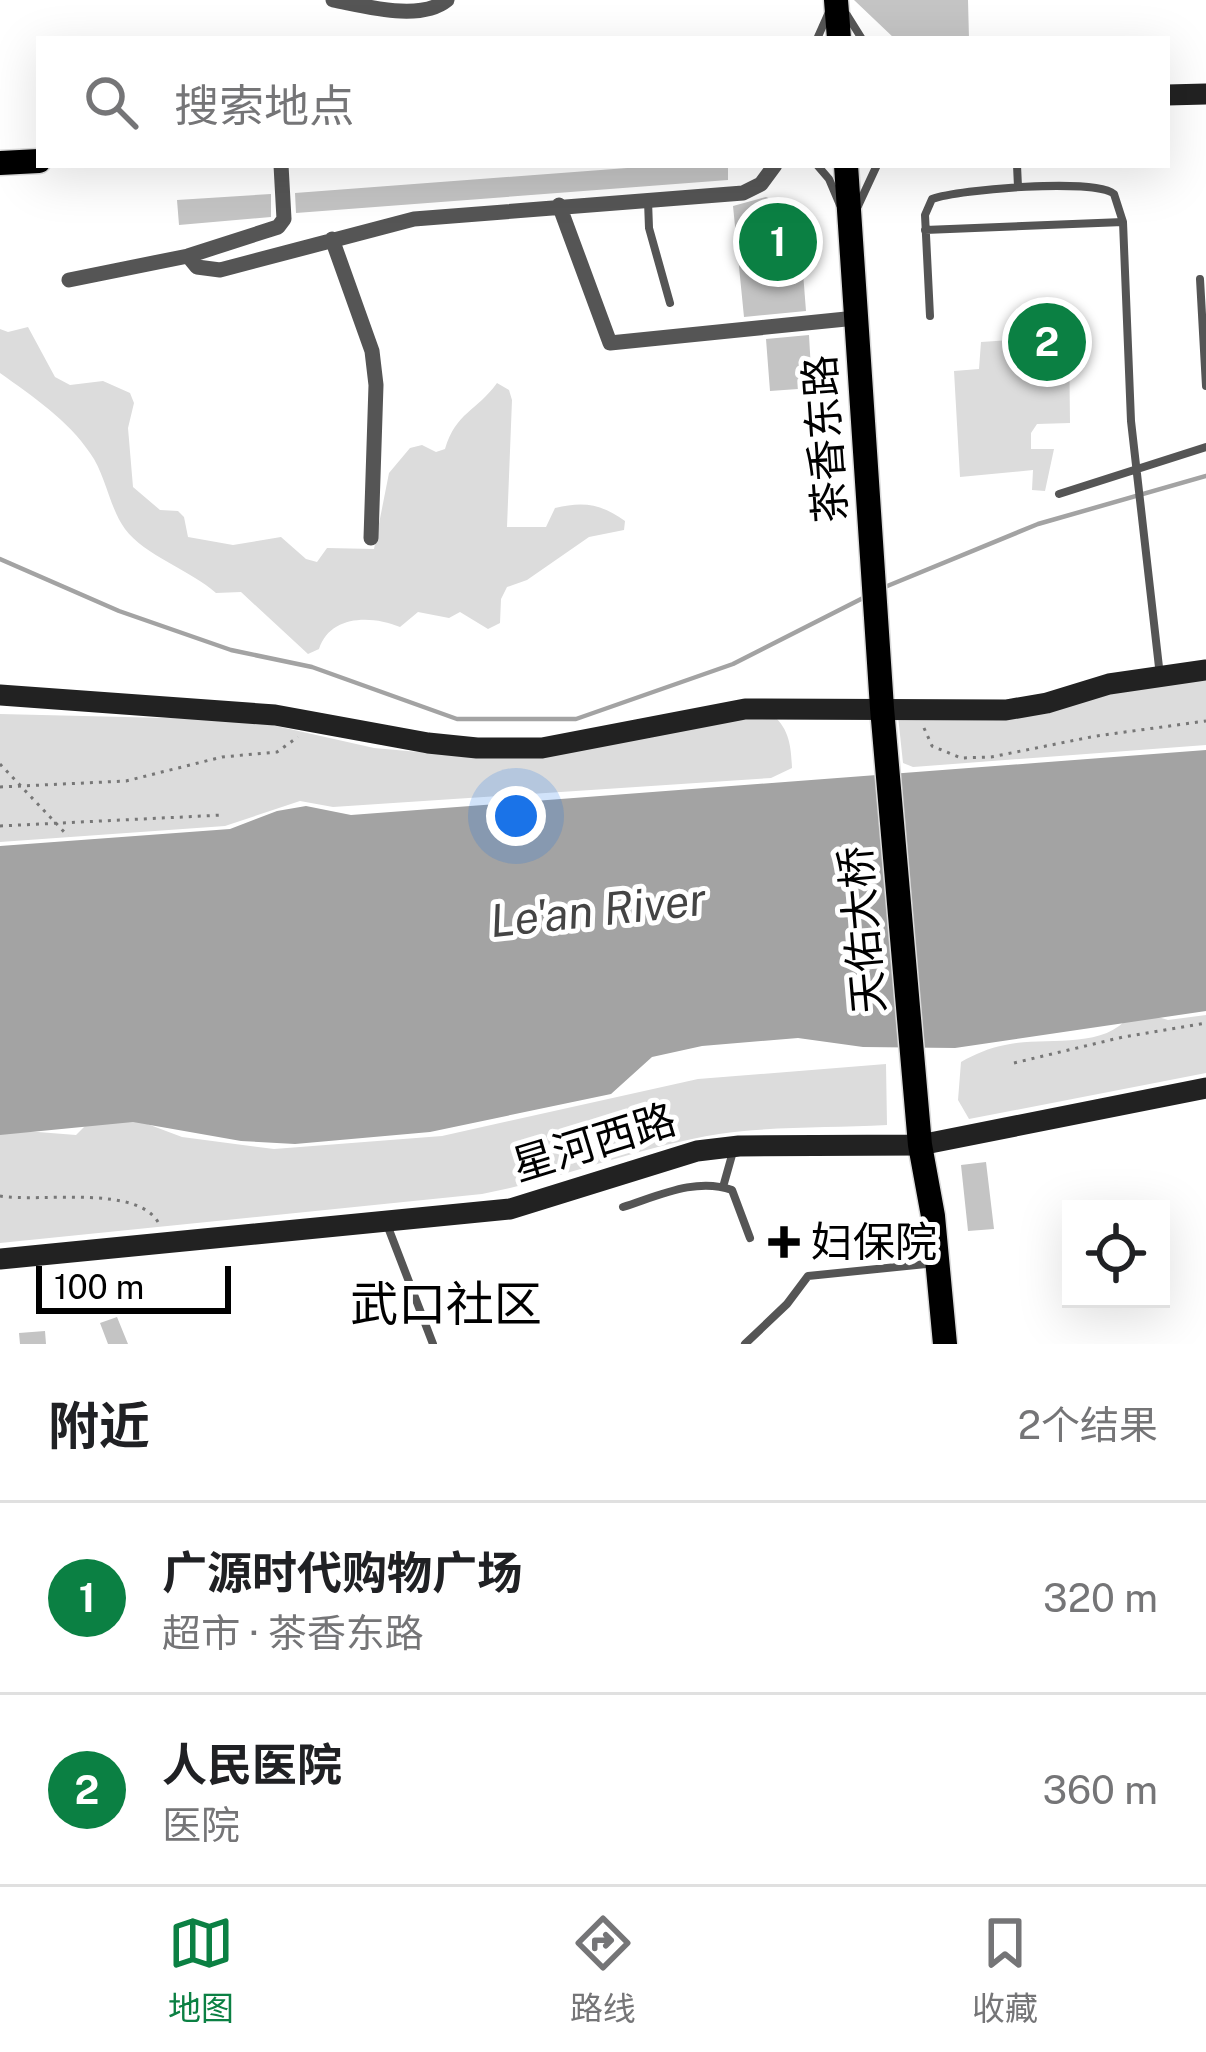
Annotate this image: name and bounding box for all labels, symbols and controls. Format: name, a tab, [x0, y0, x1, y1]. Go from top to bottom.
search box	[36, 36, 1170, 168]
icon: search	[78, 69, 144, 135]
text: 搜索地点	[174, 79, 354, 132]
pin: 1	[739, 197, 817, 287]
pin: 2	[1008, 297, 1086, 387]
street label: 茶香东路	[794, 354, 855, 525]
your location	[486, 786, 546, 846]
street label: 天佑大桥	[830, 844, 893, 1016]
water label: Le'an River	[487, 872, 710, 947]
street label: 星河西路	[506, 1094, 681, 1190]
map controls	[1062, 1200, 1170, 1308]
button: locate	[1062, 1200, 1170, 1308]
place label: 妇保院	[811, 1217, 937, 1266]
marker: 妇保院	[768, 1226, 800, 1258]
scale bar	[36, 1260, 231, 1313]
text: 100 m	[54, 1268, 144, 1306]
district label: 武口社区	[350, 1275, 542, 1332]
text: 附近	[48, 1396, 150, 1455]
text: 2个结果	[1018, 1402, 1158, 1448]
text: 广源时代购物广场	[162, 1546, 522, 1599]
text: 1	[79, 1575, 95, 1621]
text: 320 m	[1043, 1575, 1158, 1621]
text: 超市 · 茶香东路	[162, 1610, 424, 1656]
text: 人民医院	[162, 1738, 342, 1791]
text: 2	[75, 1767, 99, 1813]
text: 360 m	[1043, 1767, 1158, 1813]
text: 医院	[162, 1802, 240, 1848]
tab: 地图	[168, 1910, 234, 2030]
tab: 路线	[570, 1910, 636, 2030]
tab: 收藏	[972, 1910, 1038, 2030]

